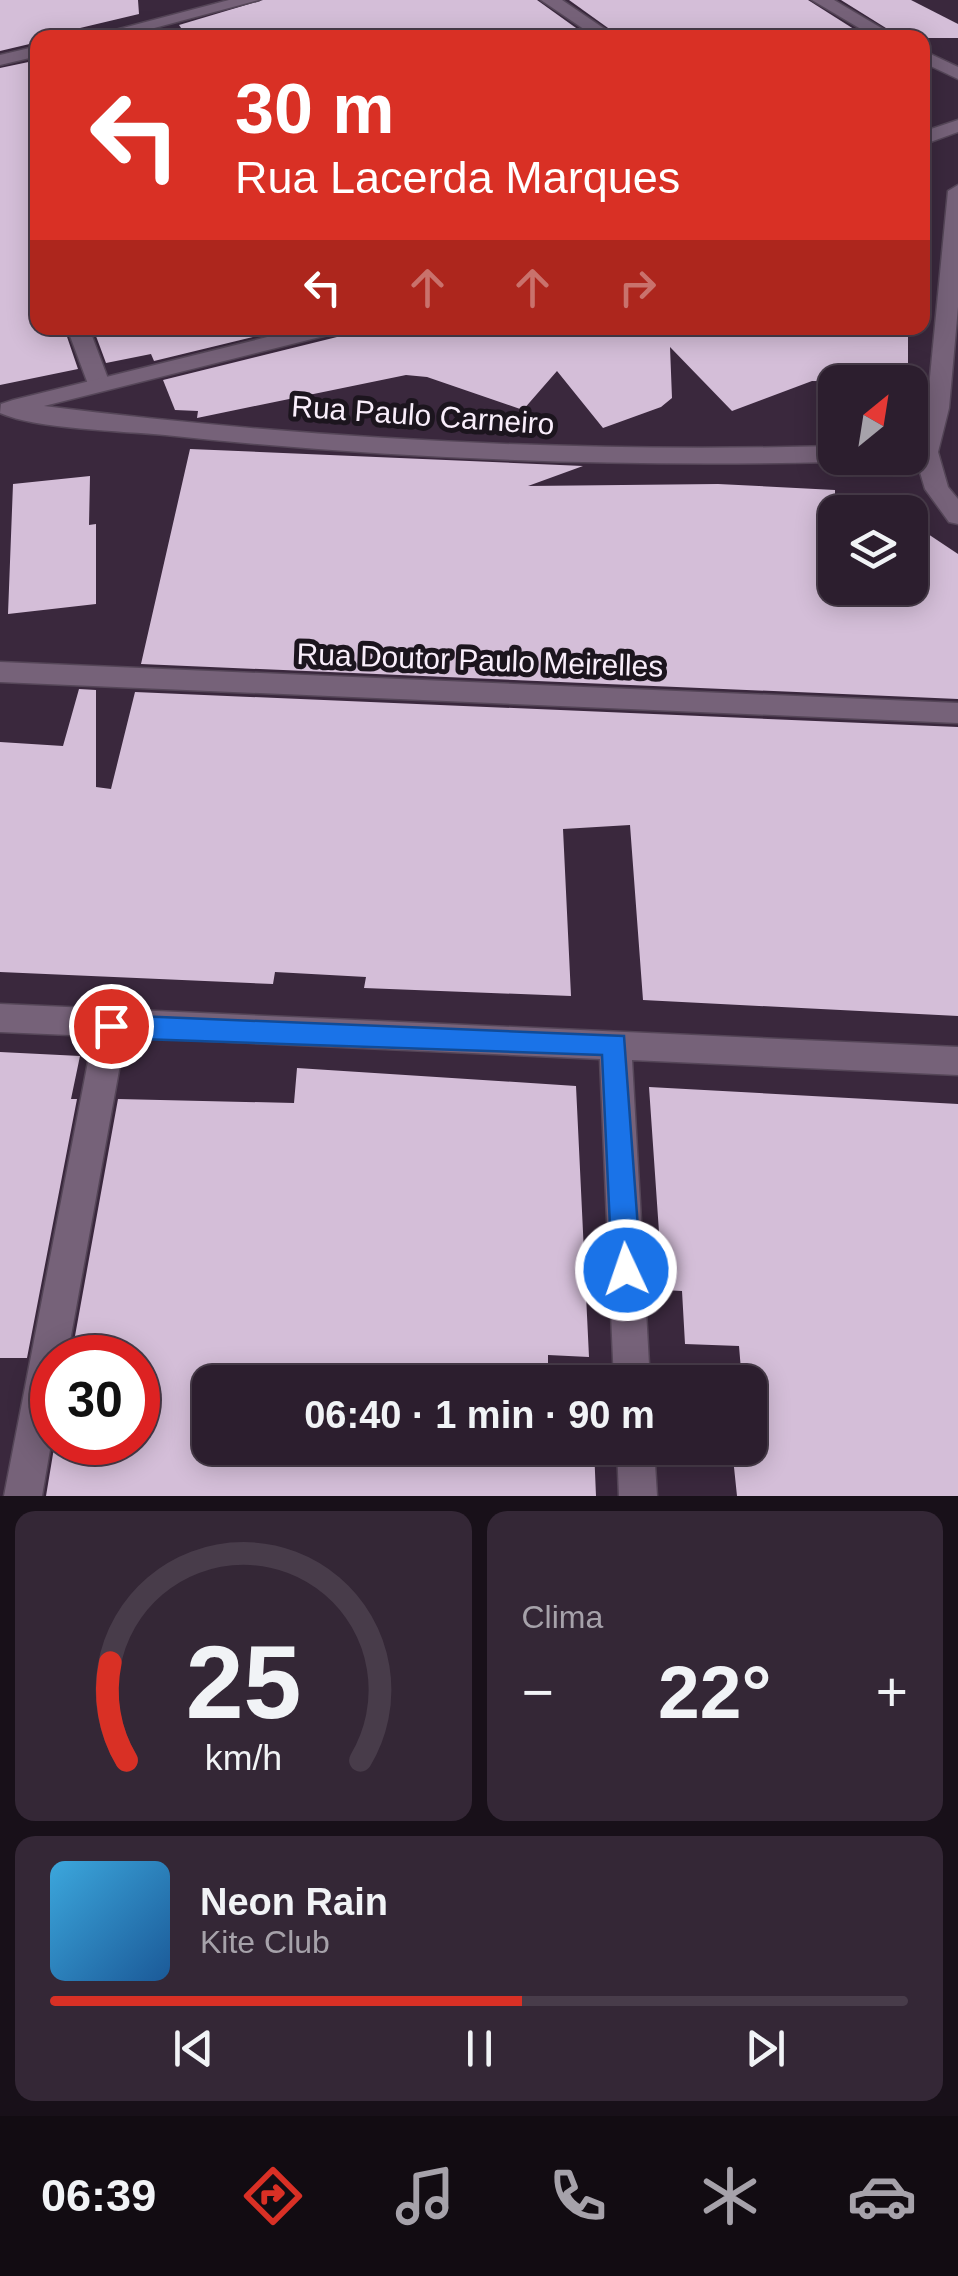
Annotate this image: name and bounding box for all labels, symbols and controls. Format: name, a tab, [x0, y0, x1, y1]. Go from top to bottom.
icon: left	[70, 70, 200, 200]
text: 30 m	[235, 70, 395, 148]
text: Rua Lacerda Marques	[235, 152, 680, 203]
icon: left	[295, 260, 350, 315]
icon: ahead	[400, 260, 455, 315]
icon: ahead	[505, 260, 560, 315]
icon: right	[610, 260, 665, 315]
north arrow	[818, 365, 928, 475]
map controls	[818, 365, 928, 605]
street label: Rua Paulo Carneiro	[290, 389, 556, 441]
button: layers	[818, 495, 928, 605]
street label: Rua Doutor Paulo Meirelles	[296, 637, 664, 683]
pin	[69, 984, 154, 1069]
icon: arrive	[84, 999, 139, 1054]
position arrow	[574, 1218, 678, 1322]
speed limit sign: 30	[30, 1335, 160, 1465]
text: 06:40 · 1 min · 90 m	[304, 1394, 655, 1436]
text: Clima	[522, 1599, 603, 1635]
text: 25	[185, 1624, 301, 1740]
text: 22°	[658, 1650, 771, 1734]
text: −	[522, 1661, 554, 1723]
text: +	[876, 1661, 908, 1723]
text: km/h	[205, 1738, 282, 1778]
text: Neon Rain	[200, 1881, 388, 1923]
text: Kite Club	[200, 1924, 330, 1960]
icon: previous	[166, 2021, 221, 2076]
icon: pause	[452, 2021, 507, 2076]
icon: next	[738, 2021, 793, 2076]
icon: directions	[238, 2161, 308, 2231]
icon: music	[390, 2161, 460, 2231]
icon: phone	[543, 2161, 613, 2231]
icon: climate	[695, 2161, 765, 2231]
icon: car	[847, 2161, 917, 2231]
text: 06:39	[41, 2170, 156, 2221]

